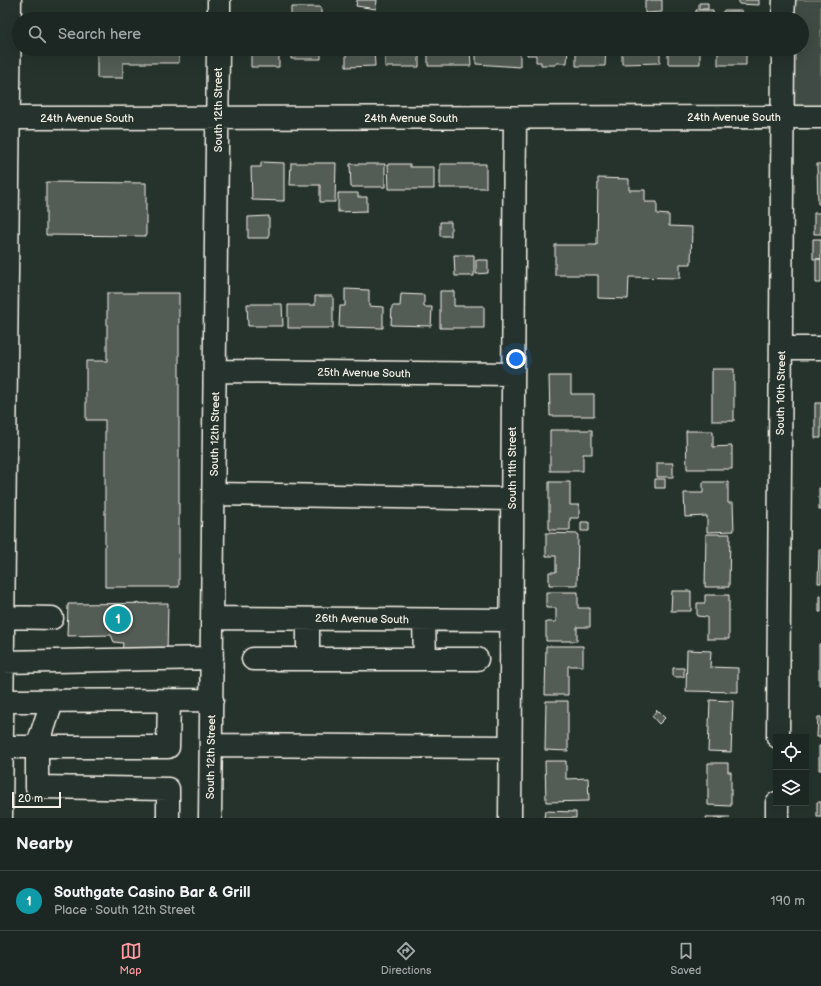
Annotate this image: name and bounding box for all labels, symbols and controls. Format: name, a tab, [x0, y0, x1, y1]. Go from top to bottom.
search box	[12, 12, 809, 56]
icon: search	[26, 23, 48, 45]
text: Search here	[58, 25, 141, 44]
street label: South 12th Street	[212, 67, 225, 152]
street label: 24th Avenue South	[687, 111, 781, 124]
street label: 24th Avenue South	[40, 112, 134, 125]
street label: 24th Avenue South	[364, 112, 458, 125]
your location	[506, 349, 526, 369]
street label: South 10th Street	[774, 350, 788, 435]
street label: 25th Avenue South	[317, 366, 411, 380]
street label: South 12th Street	[208, 391, 222, 476]
street label: South 11th Street	[506, 426, 519, 509]
pin: 1	[105, 604, 131, 634]
street label: 26th Avenue South	[315, 612, 409, 626]
street label: South 12th Street	[204, 714, 218, 799]
map controls	[773, 734, 809, 806]
button: locate	[773, 734, 809, 770]
button: layers	[773, 770, 809, 806]
scale bar	[12, 790, 61, 809]
text: 20 m	[18, 792, 43, 805]
text: Nearby	[16, 834, 73, 854]
text: Southgate Casino Bar & Grill	[54, 883, 251, 902]
text: 1	[26, 893, 32, 909]
text: 190 m	[771, 893, 805, 909]
text: Place · South 12th Street	[54, 902, 195, 918]
tab: Map	[120, 940, 142, 977]
tab: Directions	[381, 940, 431, 977]
tab: Saved	[671, 940, 701, 977]

